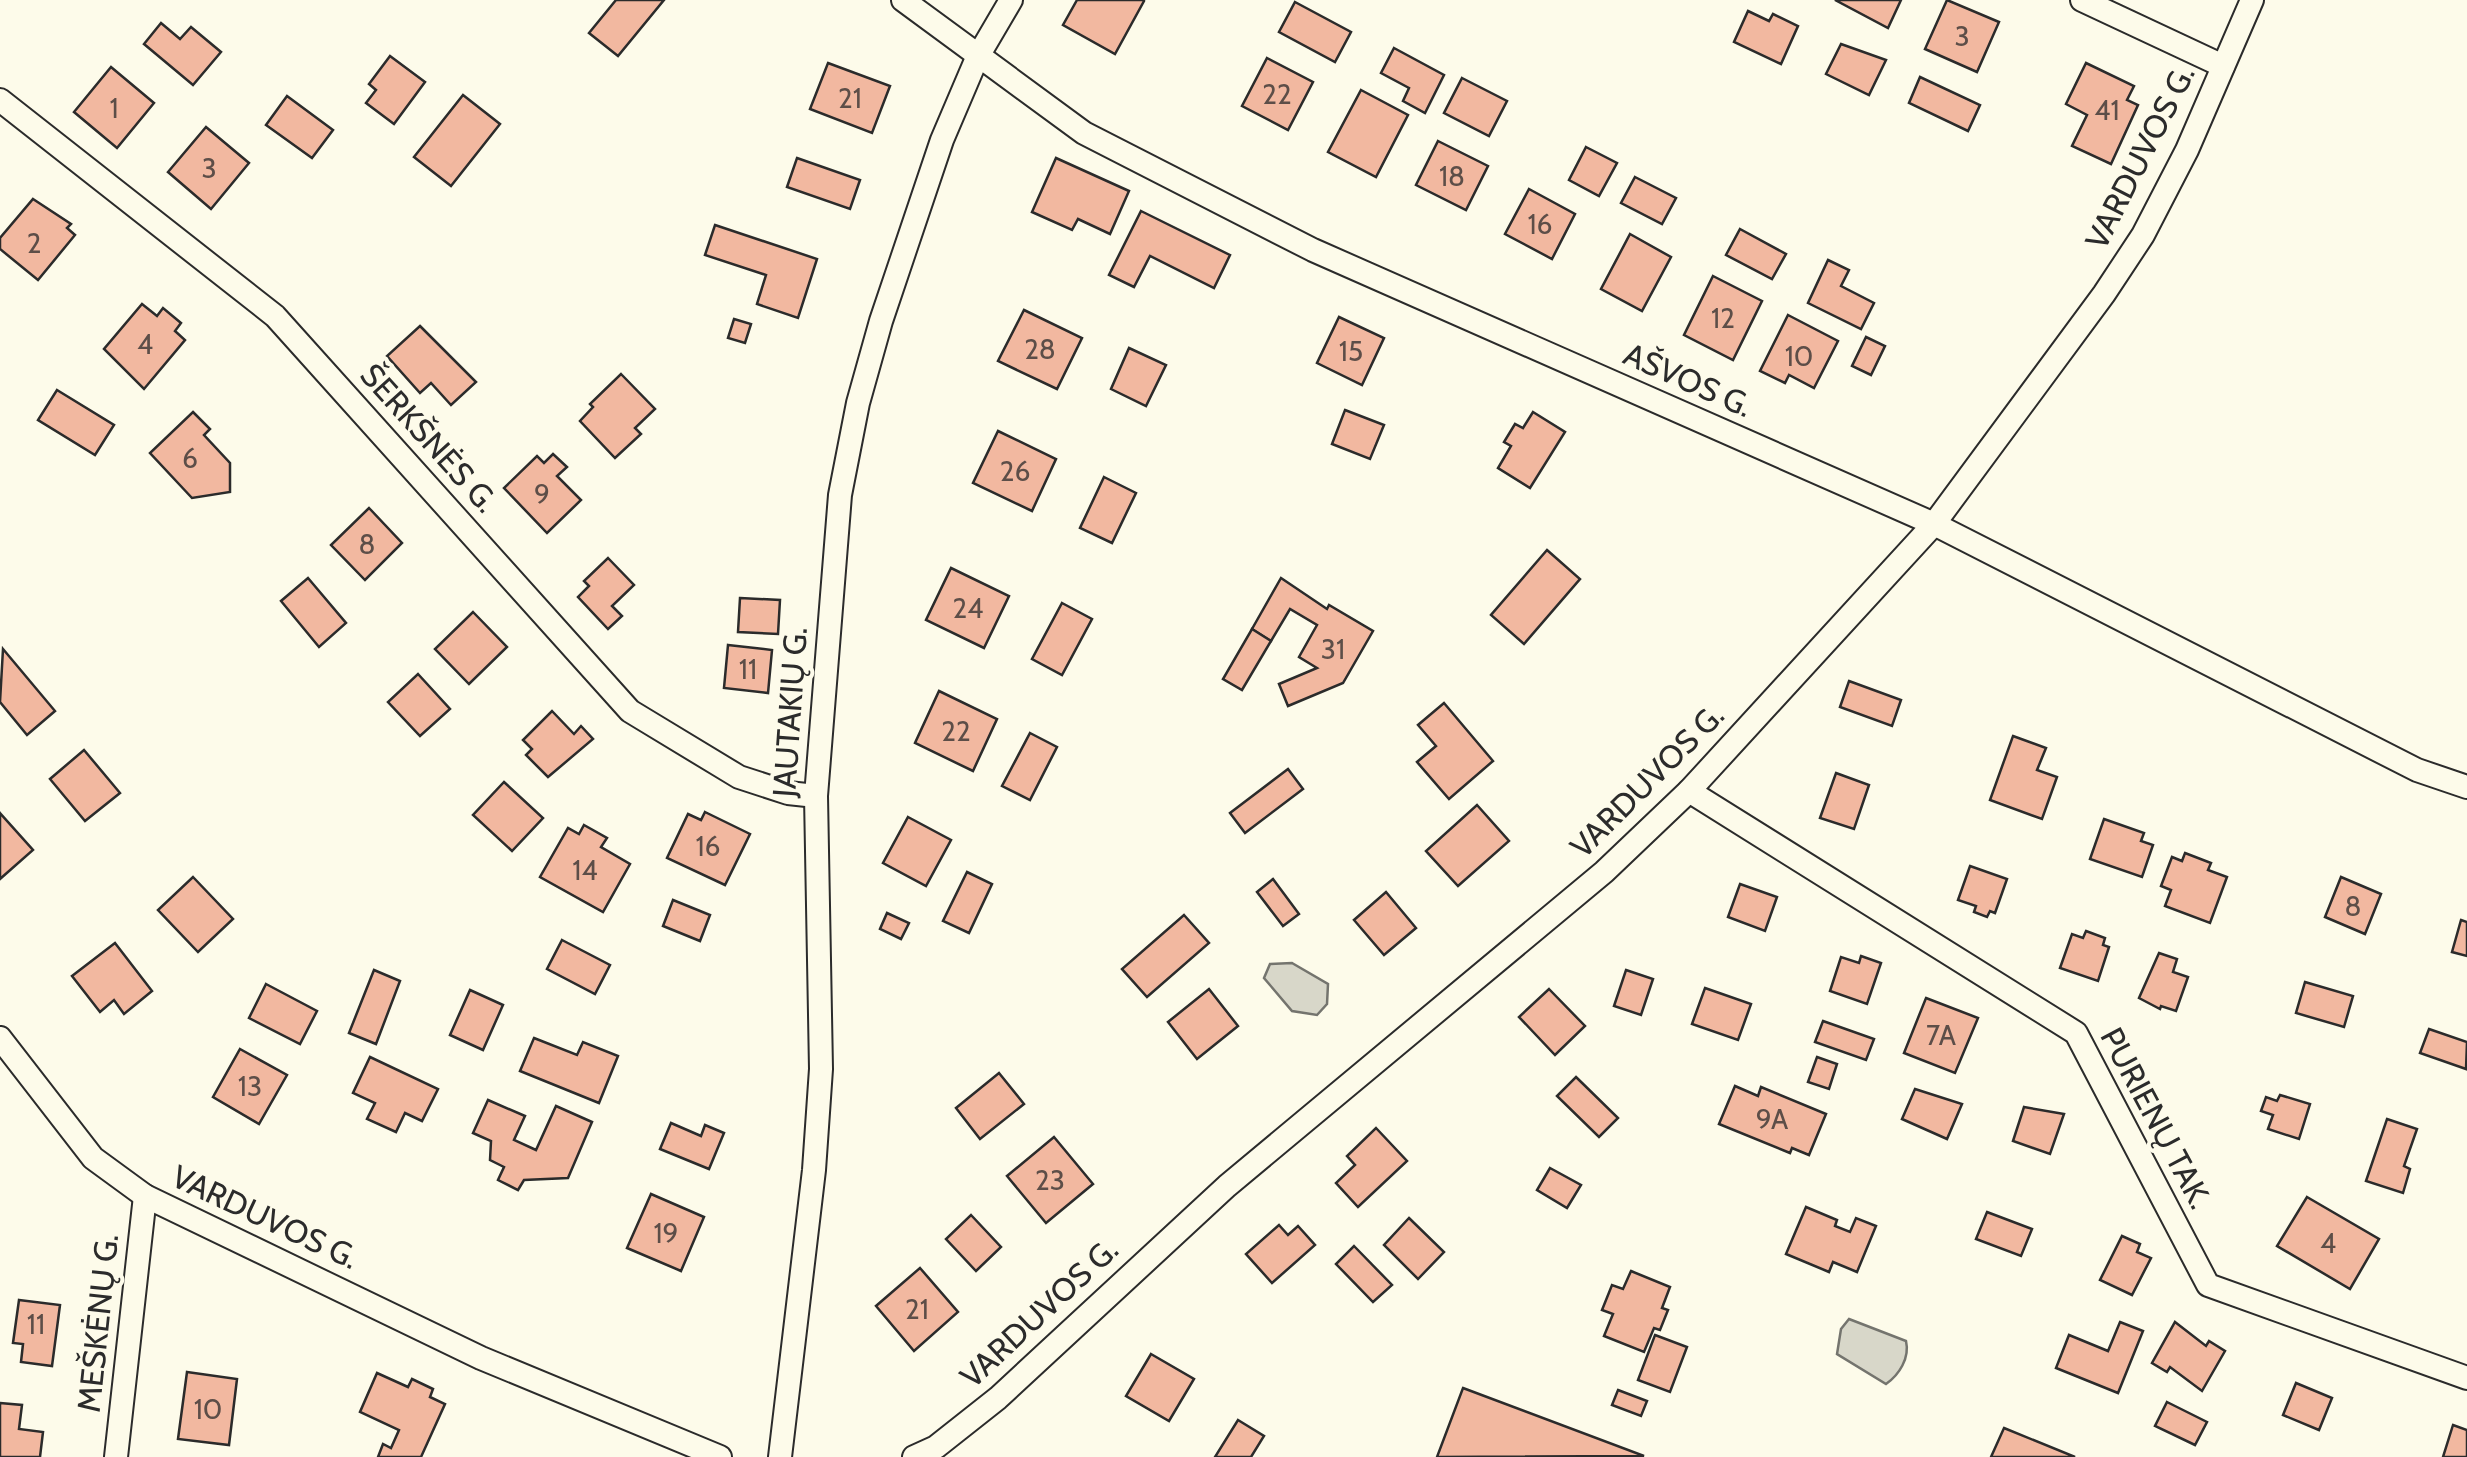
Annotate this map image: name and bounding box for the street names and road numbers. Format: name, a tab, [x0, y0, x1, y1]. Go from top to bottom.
street label: VARDUVOS G.	[2077, 58, 2203, 255]
street label: AŠVOS G.	[1618, 334, 1758, 425]
street label: ŠERKŠNĖS G.	[352, 355, 506, 520]
street label: JAUTAKIŲ G.	[764, 626, 815, 799]
street label: VARDUVOS G.	[1562, 696, 1732, 866]
street label: PURIENŲ TAK.	[2092, 1021, 2220, 1215]
street label: VARDUVOS G.	[166, 1156, 365, 1277]
street label: VARDUVOS G.	[952, 1230, 1126, 1396]
street label: MEŠKĖNŲ G.	[69, 1232, 126, 1414]

